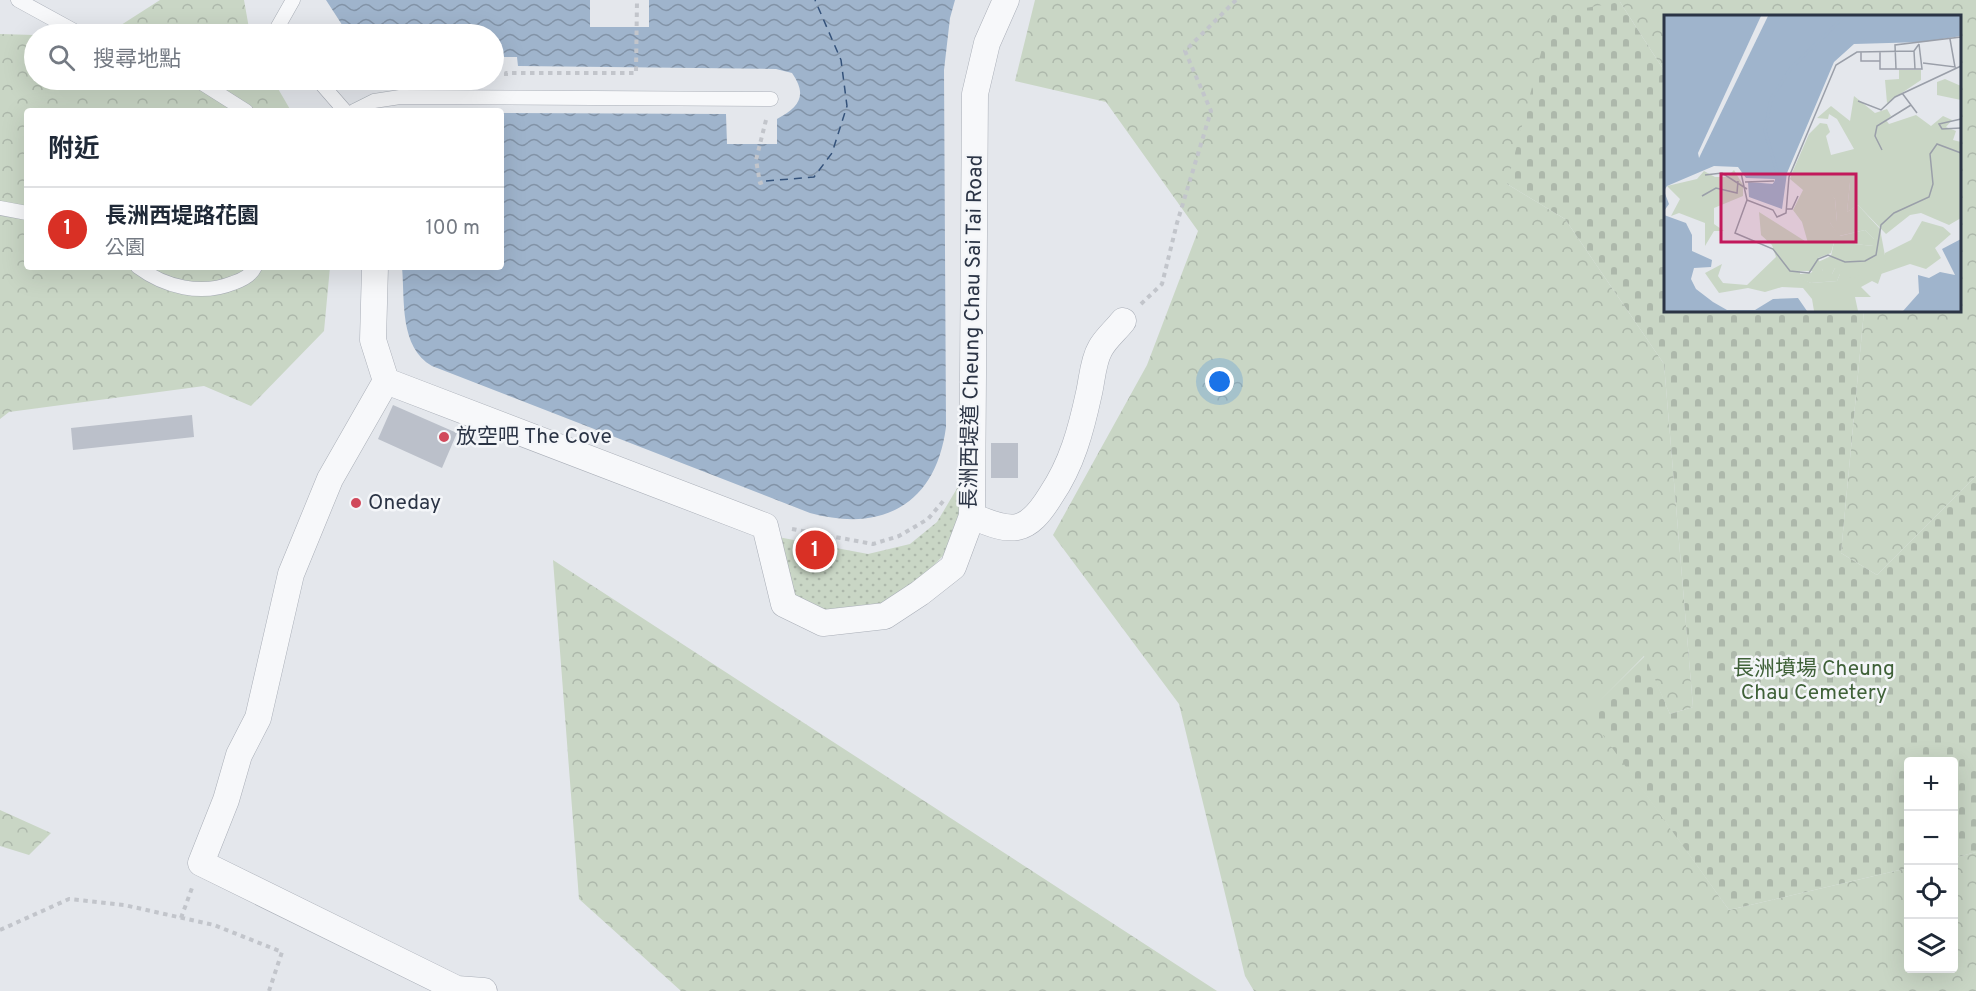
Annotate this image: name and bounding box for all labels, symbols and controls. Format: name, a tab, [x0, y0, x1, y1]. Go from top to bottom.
inset map	[1664, 15, 1961, 312]
search box	[24, 24, 504, 90]
icon: search	[45, 41, 78, 74]
text: 搜尋地點	[93, 47, 181, 74]
text: 附近	[48, 134, 100, 167]
street label: 長洲西堤道 Cheung Chau Sai Tai Road	[956, 154, 990, 510]
text: 長洲西堤路花園	[105, 204, 259, 231]
text: 1	[64, 216, 72, 242]
text: 100 m	[425, 216, 480, 242]
text: 公園	[105, 236, 145, 262]
your location	[1205, 367, 1234, 396]
place label: 放空吧 The Cove	[456, 424, 612, 451]
marker: 放空吧 The Cove	[437, 430, 451, 444]
place label: Oneday	[368, 490, 441, 517]
marker: Oneday	[349, 496, 363, 510]
pin: 1	[796, 528, 834, 572]
park label: 長洲墳場 Cheung Chau Cemetery	[1733, 656, 1895, 707]
map controls	[1904, 757, 1958, 973]
button: +	[1904, 757, 1958, 811]
button: −	[1904, 811, 1958, 865]
button: locate	[1904, 865, 1958, 919]
button: layers	[1904, 919, 1958, 973]

